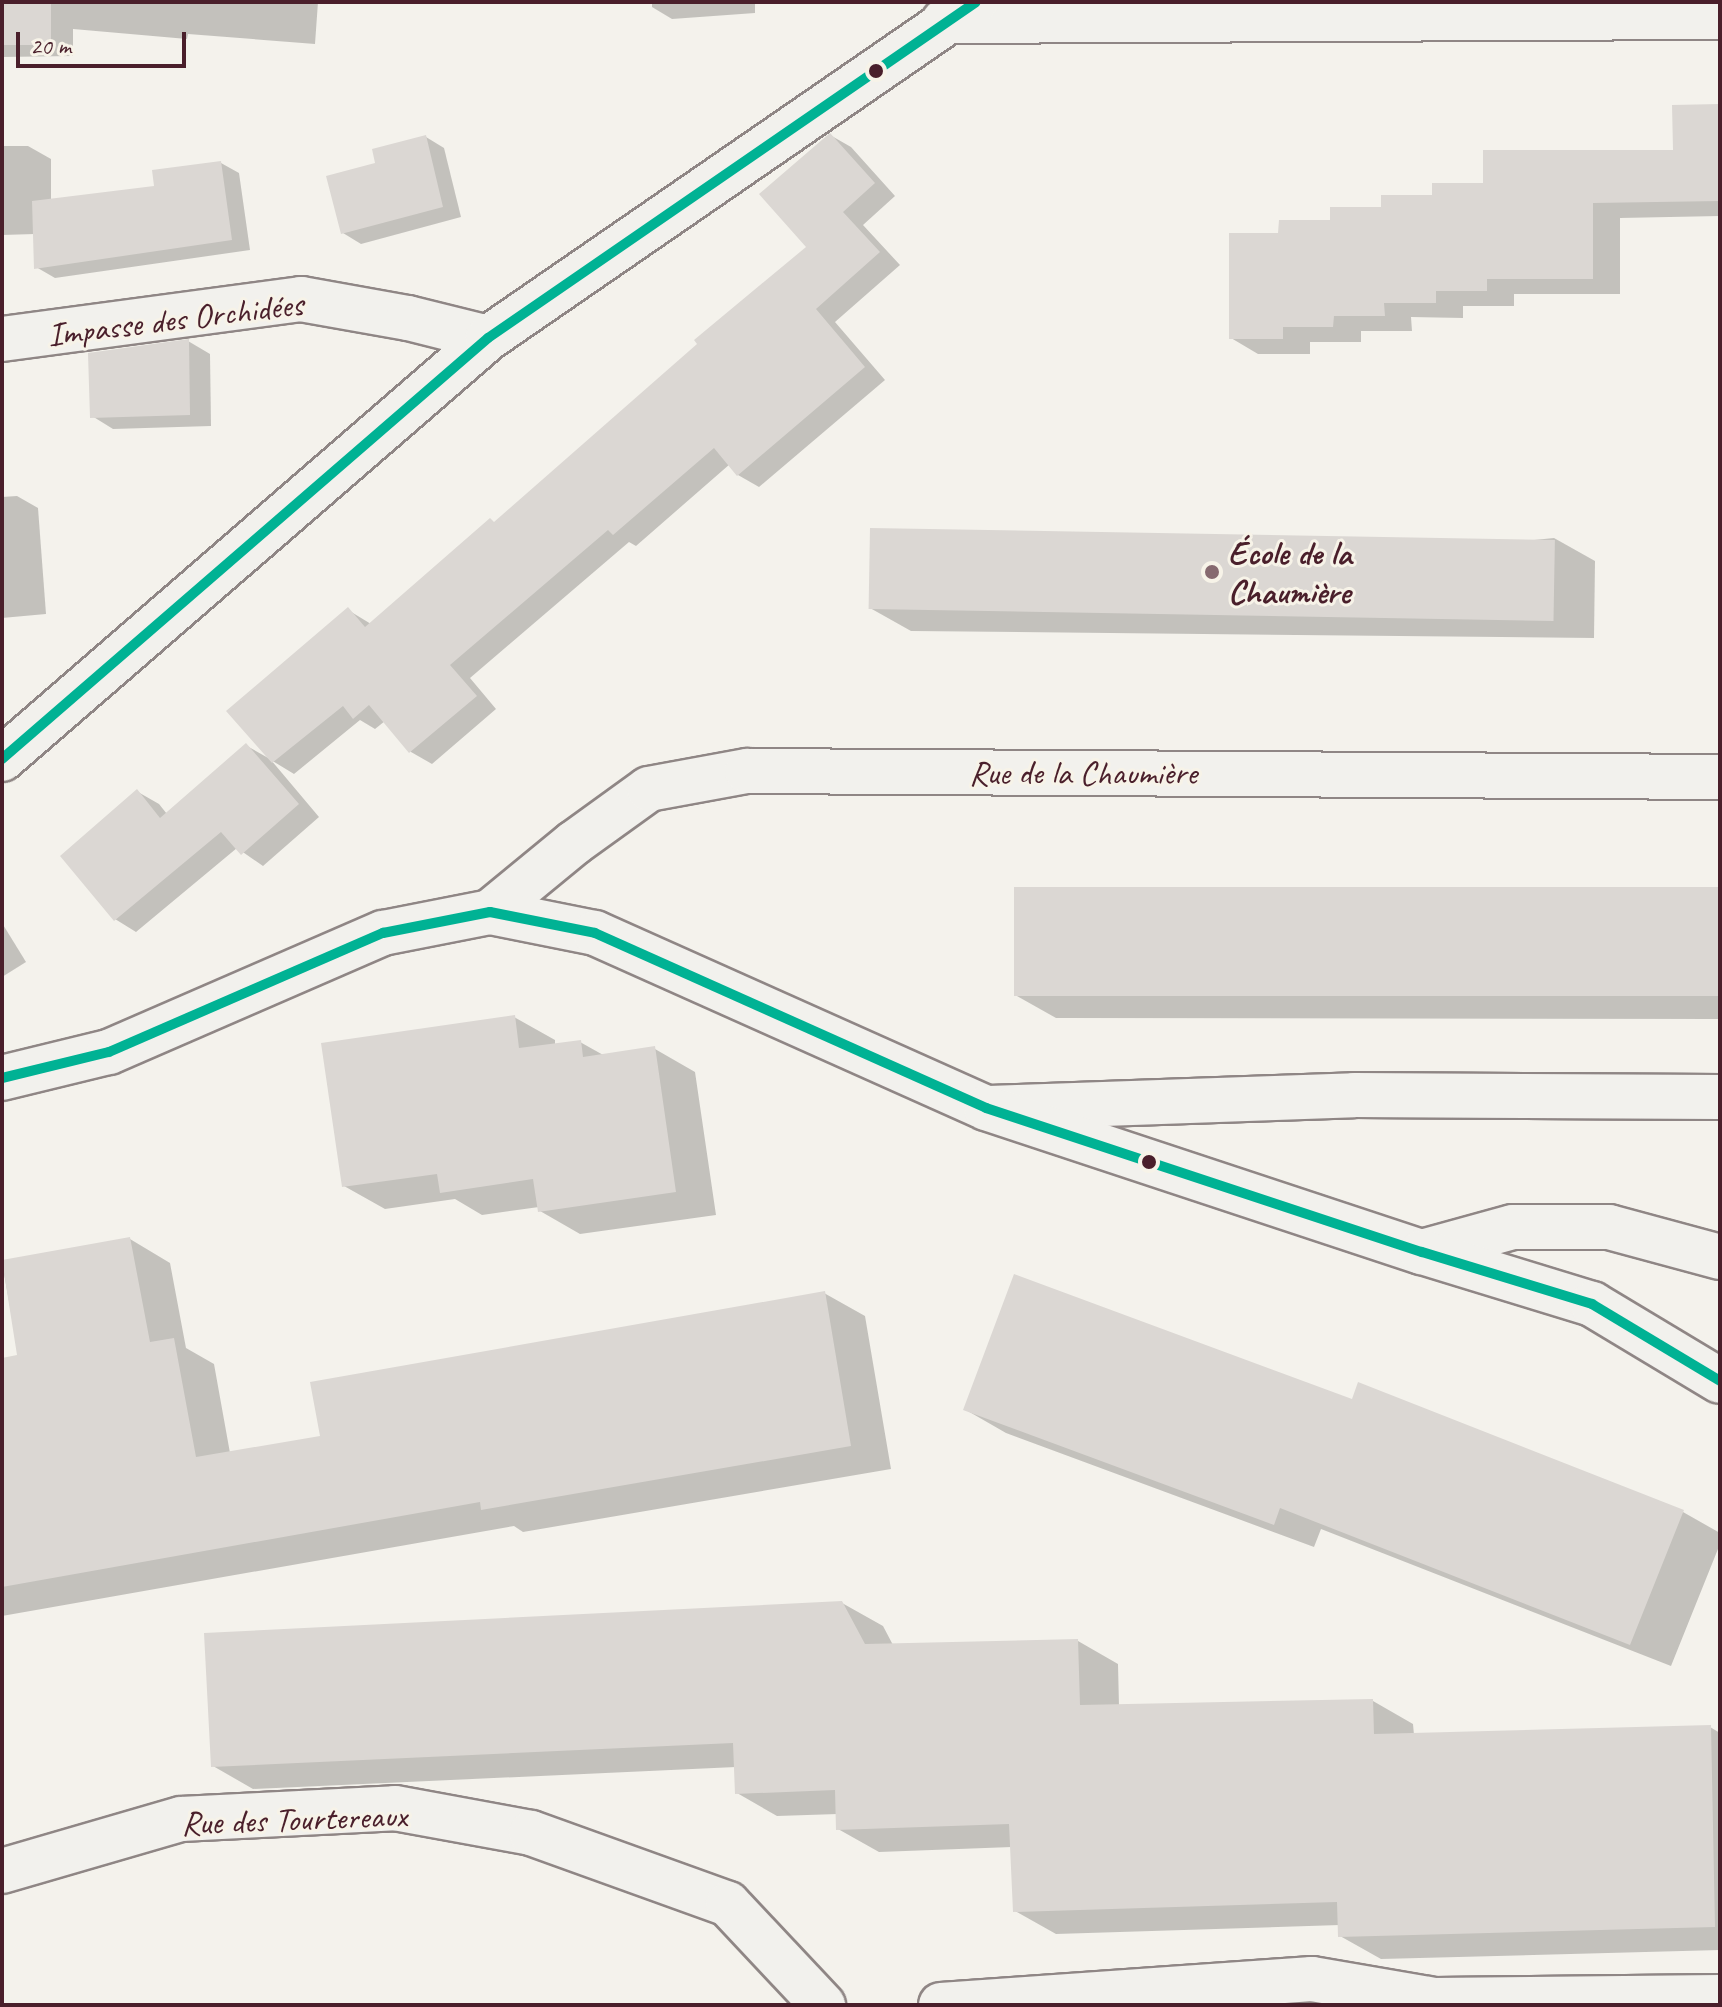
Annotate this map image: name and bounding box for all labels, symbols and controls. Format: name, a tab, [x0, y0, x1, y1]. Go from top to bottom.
scale bar	[20, 16, 190, 66]
text: 20 m	[30, 31, 71, 61]
unlabelled marker	[868, 63, 884, 79]
street label: Impasse des Orchidées	[45, 283, 305, 355]
place label: École de la Chaumière	[1228, 532, 1351, 612]
marker: École de la Chaumière	[1203, 563, 1221, 581]
street label: Rue de la Chaumière	[967, 753, 1199, 793]
unlabelled marker	[1141, 1154, 1157, 1170]
street label: Rue des Tourtereaux	[180, 1795, 408, 1843]

